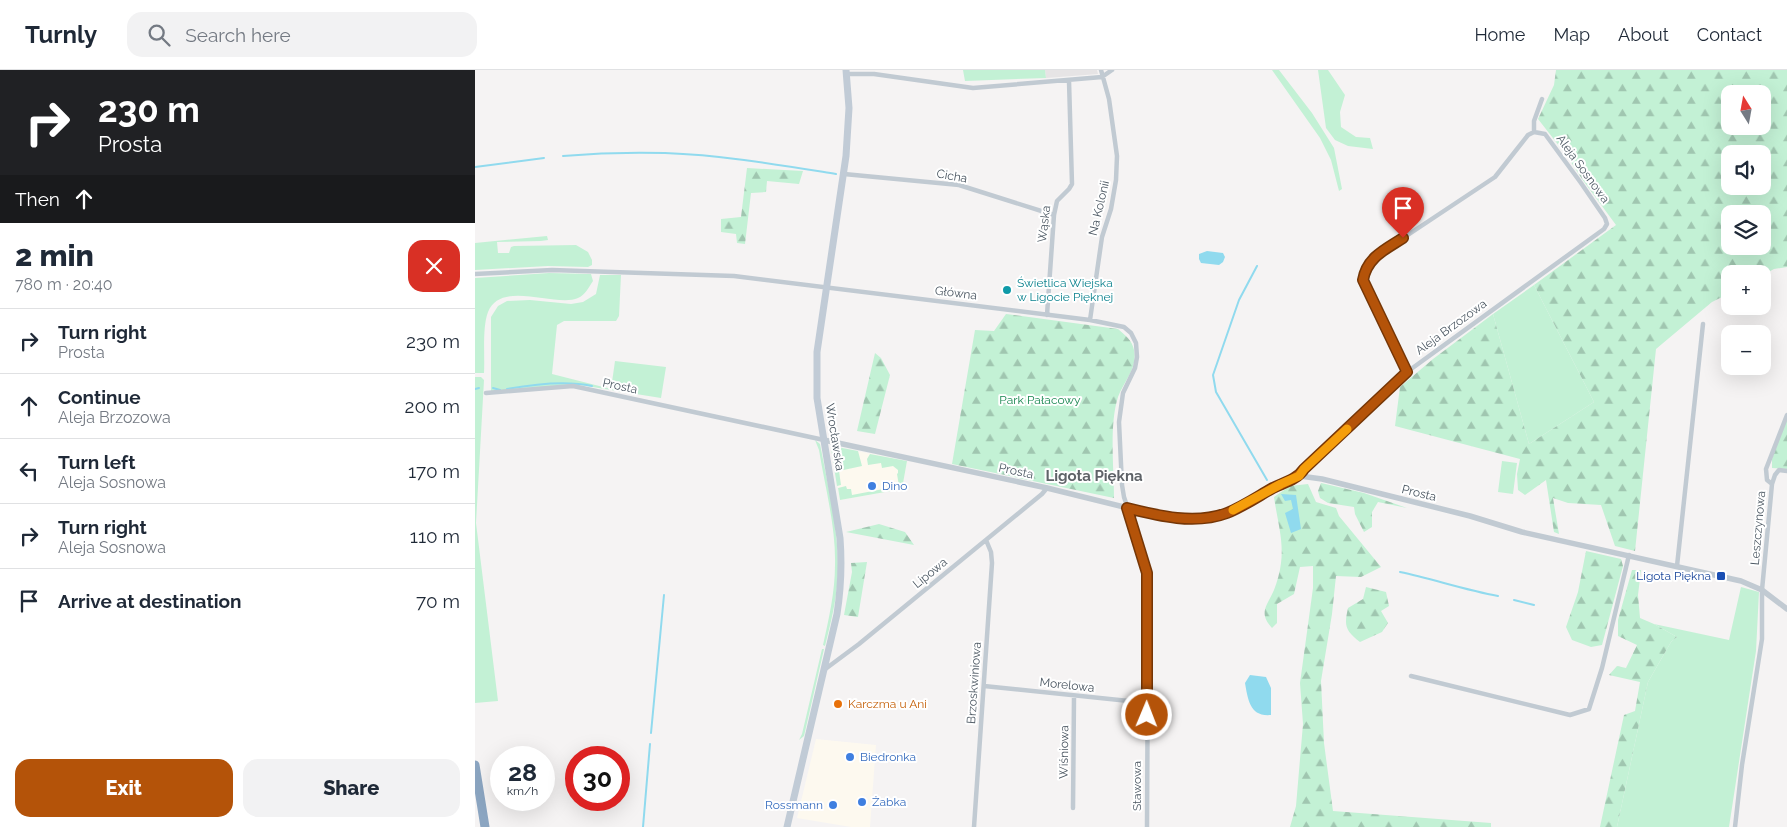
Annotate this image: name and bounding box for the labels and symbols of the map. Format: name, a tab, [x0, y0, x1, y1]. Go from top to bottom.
north arrow	[1721, 85, 1771, 135]
street label: Aleja Sosnowa	[1554, 132, 1612, 206]
street label: Cicha	[936, 166, 968, 186]
street label: Na Kolonii	[1086, 179, 1112, 237]
pin	[1382, 187, 1424, 238]
street label: Wąska	[1035, 205, 1053, 243]
place label: Świetlica Wiejska w Ligocie Pięknej	[1017, 276, 1113, 304]
street label: Główna	[934, 283, 978, 303]
marker: Świetlica Wiejska w Ligocie Pięknej	[1001, 284, 1013, 296]
street label: Aleja Brzozowa	[1413, 296, 1489, 358]
street label: Prosta	[601, 376, 639, 396]
park label: Park Pałacowy	[999, 393, 1081, 407]
street label: Wrocławska	[823, 402, 847, 472]
street label: Prosta	[997, 461, 1035, 481]
district label: Ligota Piękna	[1045, 467, 1143, 485]
place label: Dino	[882, 479, 907, 493]
marker: Dino	[866, 480, 878, 492]
street label: Prosta	[1400, 482, 1438, 504]
street label: Leszczynowa	[1748, 490, 1768, 566]
street label: Lipowa	[910, 555, 950, 591]
place label: Ligota Piękna	[1636, 569, 1711, 583]
marker: Ligota Piękna	[1715, 570, 1727, 582]
street label: Brzoskwiniowa	[964, 641, 984, 725]
street label: Morelowa	[1039, 675, 1095, 695]
position arrow	[1120, 688, 1172, 740]
place label: Karczma u Ani	[848, 697, 927, 711]
marker: Karczma u Ani	[832, 698, 844, 710]
street label: Wiśniowa	[1057, 725, 1071, 779]
speed limit sign: 30	[565, 746, 630, 811]
place label: Biedronka	[860, 750, 916, 764]
marker: Biedronka	[844, 751, 856, 763]
street label: Stawowa	[1130, 761, 1144, 811]
place label: Żabka	[872, 795, 906, 809]
marker: Żabka	[856, 796, 868, 808]
place label: Rossmann	[765, 798, 823, 812]
marker: Rossmann	[827, 799, 839, 811]

